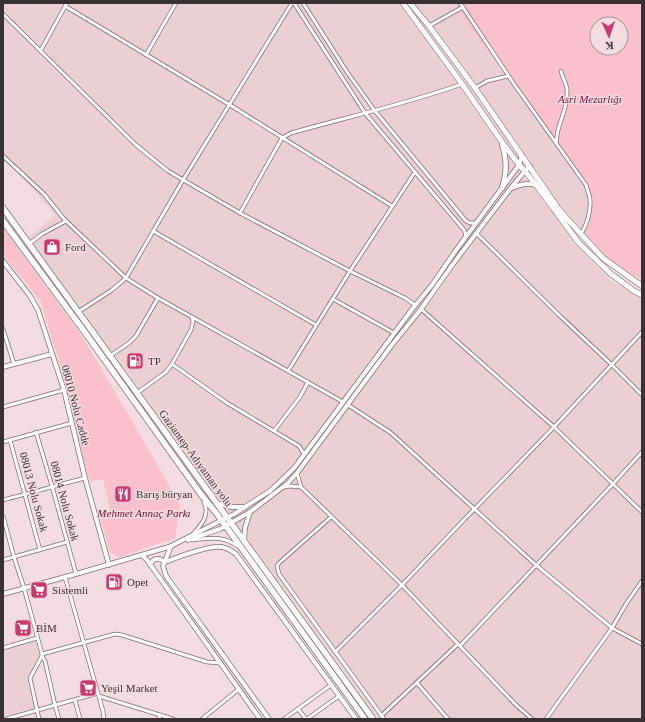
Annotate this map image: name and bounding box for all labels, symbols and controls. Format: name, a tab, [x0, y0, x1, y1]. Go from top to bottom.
north arrow	[589, 16, 629, 56]
text: K	[604, 40, 614, 52]
park label: Asri Mezarlığı	[557, 93, 622, 105]
shop icon: Ford	[42, 237, 62, 257]
place label: Ford	[65, 241, 86, 253]
fuel station icon: TP	[125, 351, 145, 371]
place label: TP	[148, 355, 161, 367]
street label: 08010 Nolu Cadde	[59, 363, 93, 447]
street label: Gaziantep-Adıyaman yolu	[157, 407, 235, 509]
street label: 08013 Nolu Sokak	[18, 451, 51, 534]
street label: 08014 Nolu Sokak	[49, 460, 82, 543]
restaurant icon: Barış büryan	[113, 484, 133, 504]
place label: Barış büryan	[136, 488, 193, 500]
park label: Mehmet Annaç Parkı	[96, 507, 191, 519]
fuel station icon: Opet	[104, 572, 124, 592]
place label: Opet	[127, 576, 148, 588]
supermarket icon: Sistemli	[29, 580, 49, 600]
place label: Sistemli	[52, 584, 88, 596]
supermarket icon: BİM	[13, 618, 33, 638]
place label: BİM	[36, 622, 57, 634]
supermarket icon: Yeşil Market	[78, 678, 98, 698]
place label: Yeşil Market	[101, 682, 158, 694]

